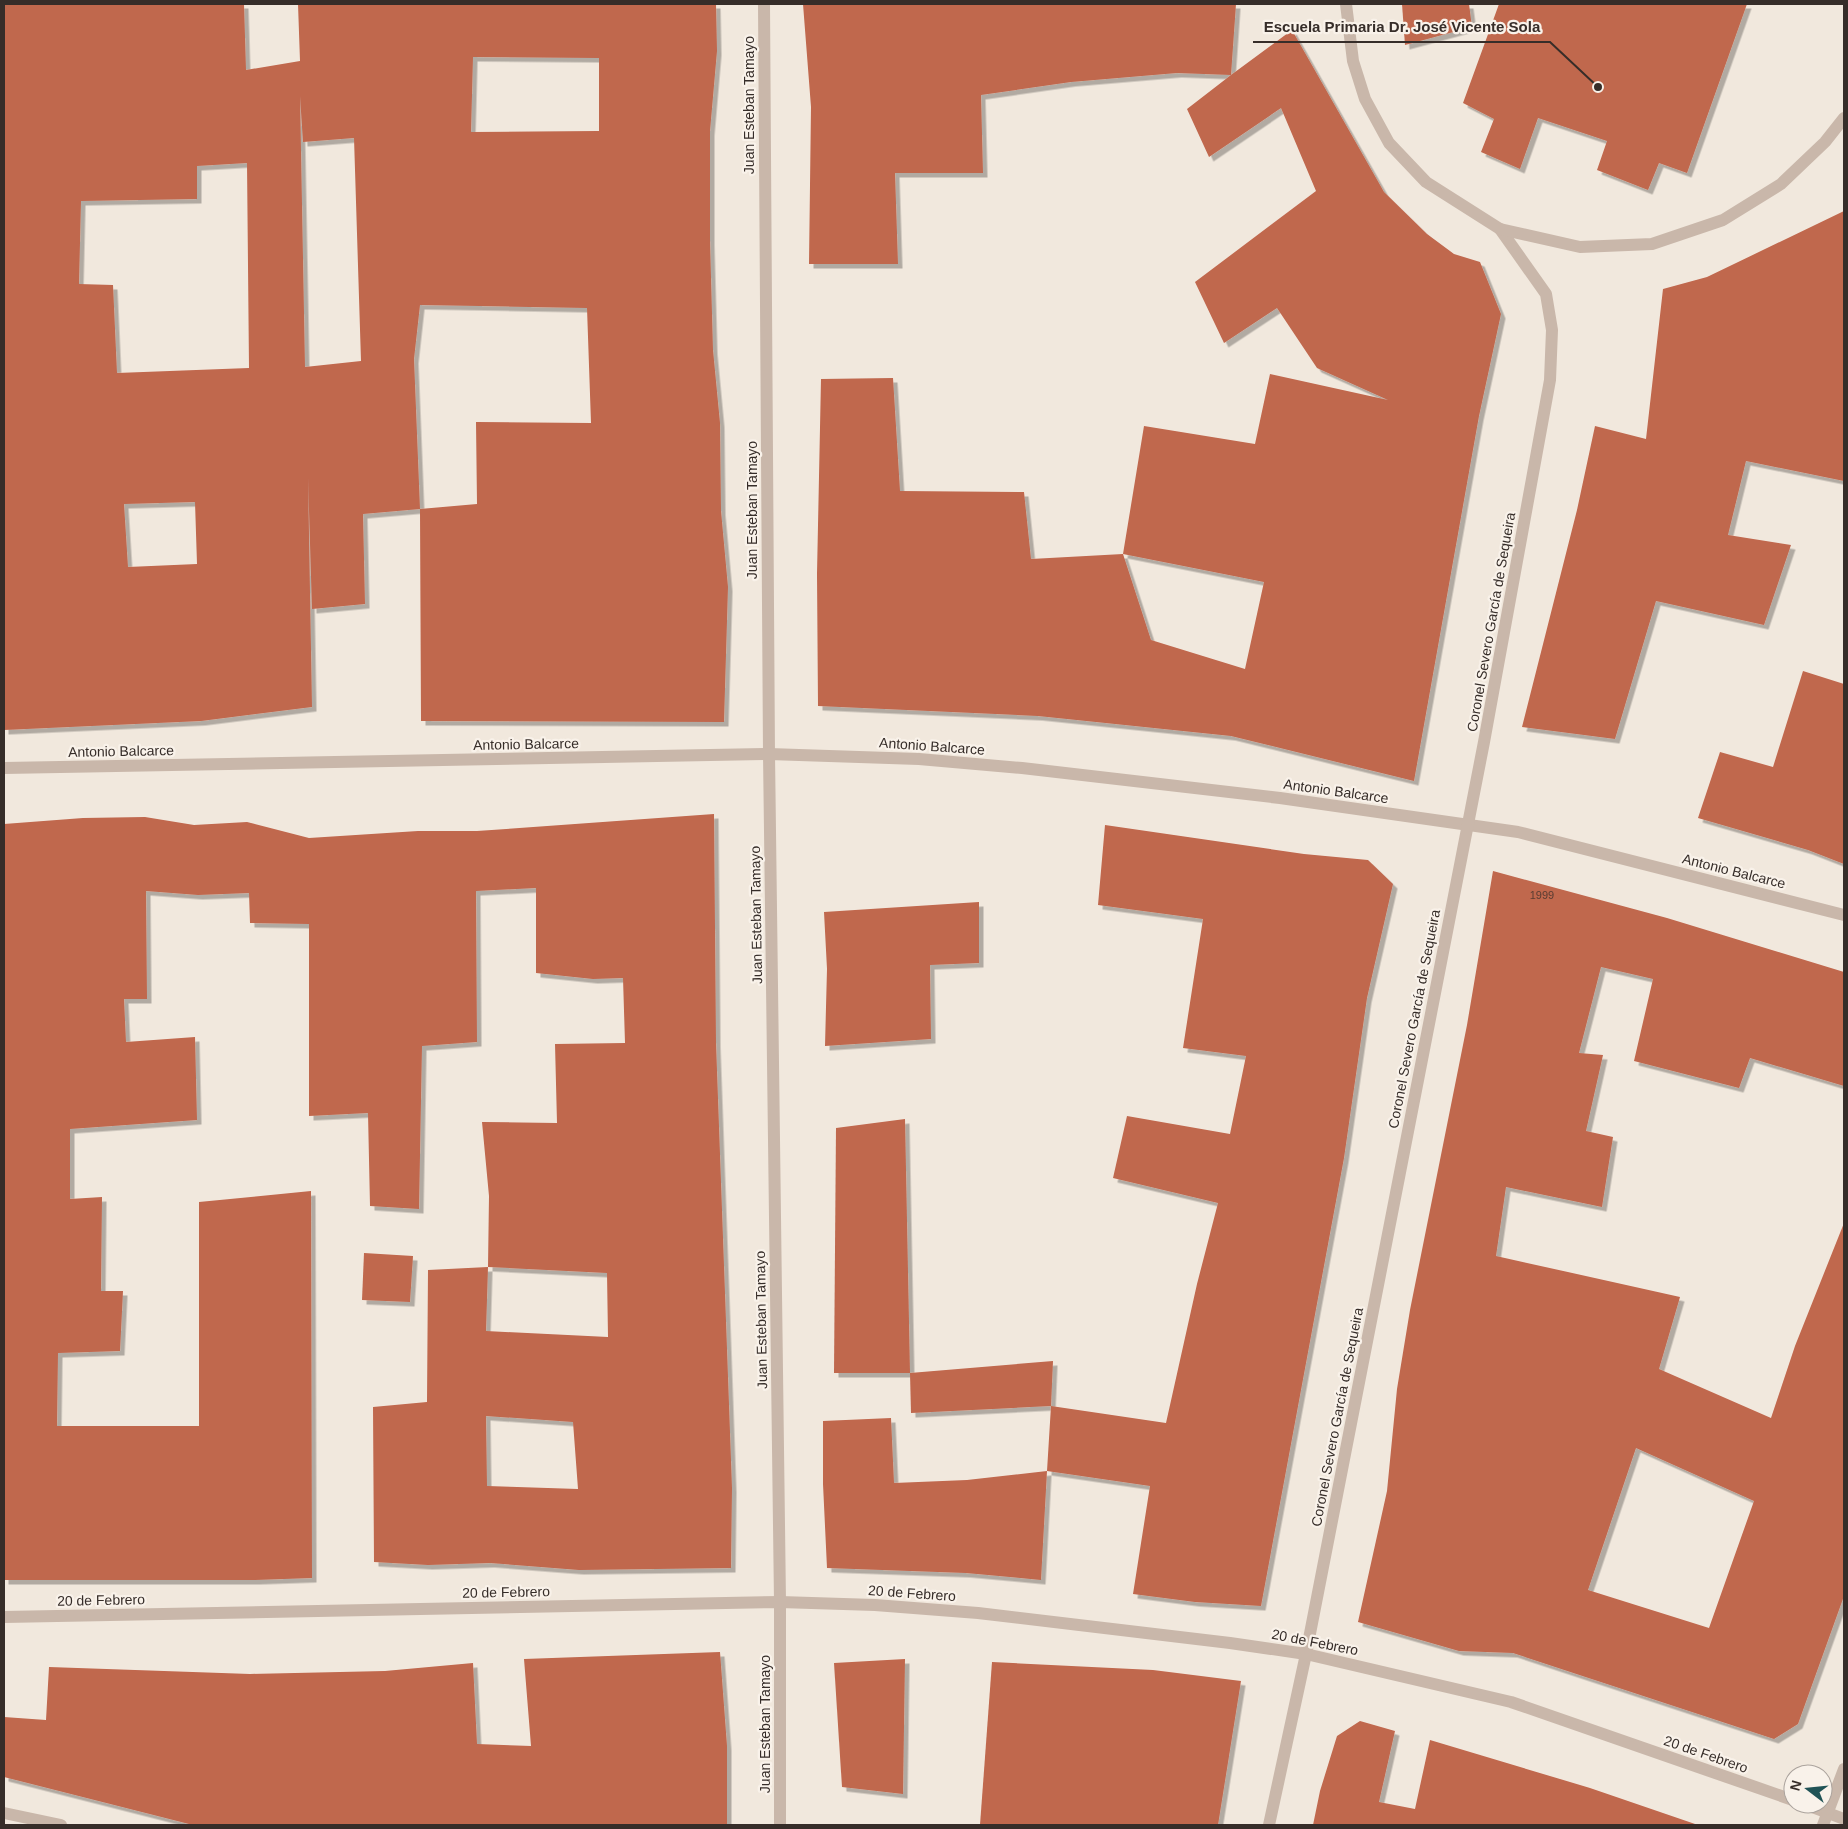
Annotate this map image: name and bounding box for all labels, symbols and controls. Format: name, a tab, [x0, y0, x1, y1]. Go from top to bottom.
callout: Escuela Primaria Dr. José Vicente Sola	[1253, 12, 1550, 42]
text: Escuela Primaria Dr. José Vicente Sola	[1264, 18, 1541, 35]
street label: Juan Esteban Tamayo	[741, 36, 757, 174]
street label: Juan Esteban Tamayo	[744, 441, 760, 579]
street label: Coronel Severo García de Sequeira	[1464, 511, 1518, 733]
street label: Antonio Balcarce	[879, 734, 986, 758]
street label: Antonio Balcarce	[473, 735, 579, 753]
street label: Antonio Balcarce	[68, 742, 174, 760]
street label: Antonio Balcarce	[1282, 776, 1390, 806]
street label: Juan Esteban Tamayo	[747, 846, 765, 984]
street label: Antonio Balcarce	[1681, 850, 1787, 892]
house number: 1999	[1530, 889, 1554, 901]
street label: Coronel Severo García de Sequeira	[1385, 908, 1443, 1130]
street label: Juan Esteban Tamayo	[752, 1251, 770, 1389]
street label: Coronel Severo García de Sequeira	[1308, 1306, 1366, 1528]
street label: 20 de Febrero	[868, 1582, 957, 1604]
street label: 20 de Febrero	[462, 1583, 550, 1601]
street label: 20 de Febrero	[57, 1591, 145, 1609]
street label: 20 de Febrero	[1270, 1626, 1360, 1658]
street label: Juan Esteban Tamayo	[757, 1655, 773, 1793]
street label: 20 de Febrero	[1662, 1732, 1750, 1776]
north arrow	[1783, 1764, 1833, 1814]
text: N	[1786, 1778, 1805, 1792]

